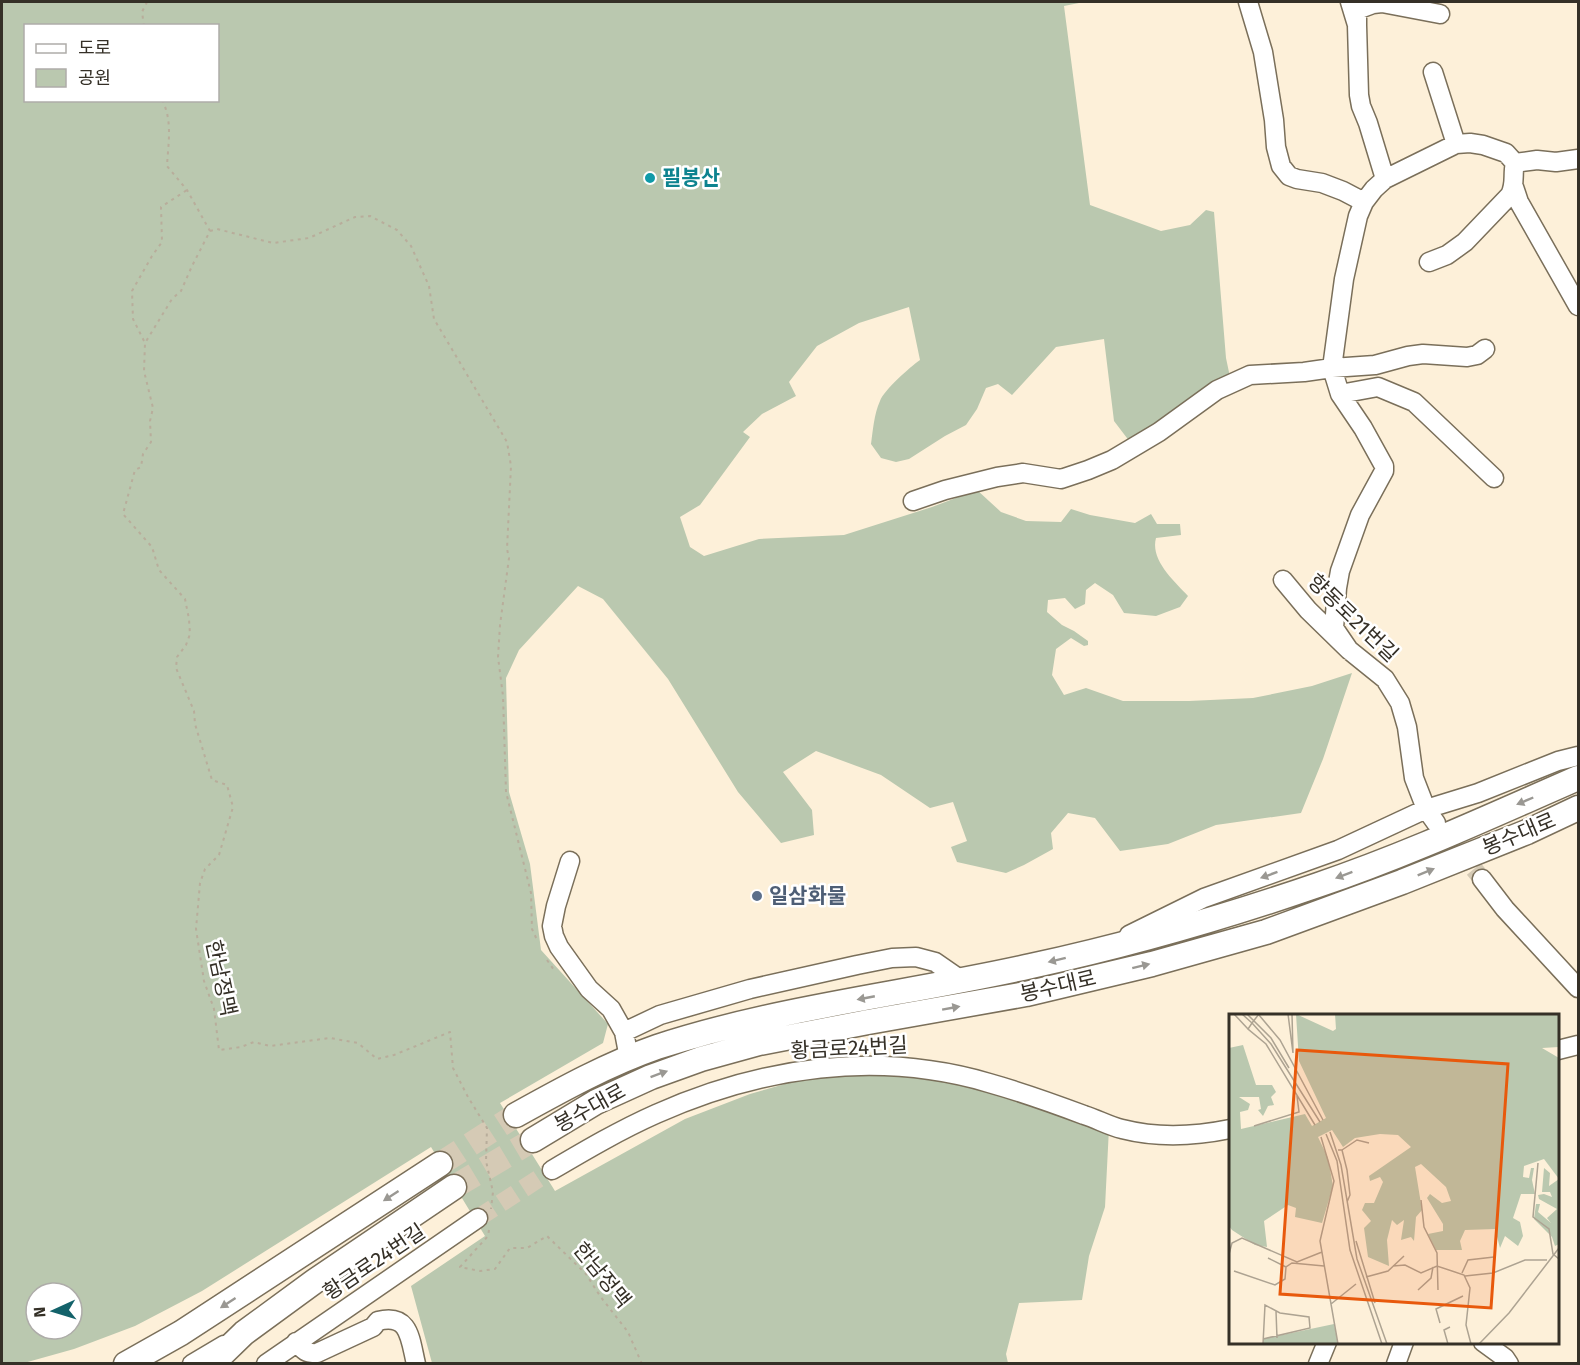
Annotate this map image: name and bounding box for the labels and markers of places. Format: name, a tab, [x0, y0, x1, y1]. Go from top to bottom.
place label: 필봉산	[662, 165, 720, 191]
marker: 필봉산	[643, 171, 657, 185]
place label: 일삼화물	[769, 883, 846, 909]
marker: 일삼화물	[750, 889, 764, 903]

